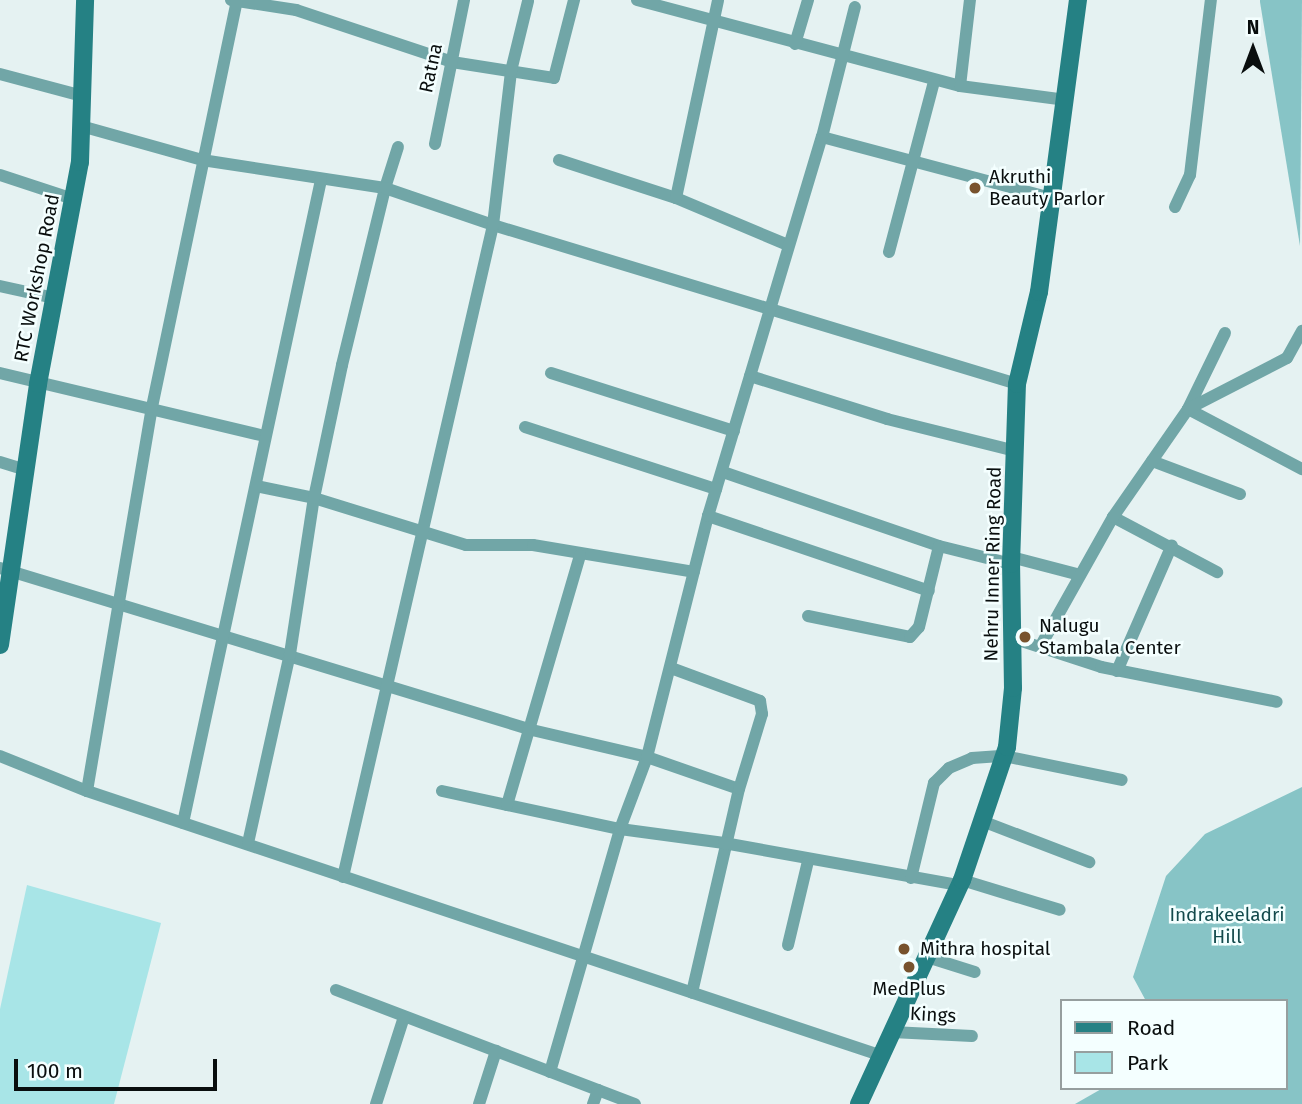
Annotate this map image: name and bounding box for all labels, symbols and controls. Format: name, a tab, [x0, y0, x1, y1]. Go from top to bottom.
north arrow	[1218, 14, 1288, 84]
text: N	[1247, 16, 1259, 39]
street label: Ratna	[415, 41, 447, 95]
place label: Akruthi Beauty Parlor	[989, 166, 1105, 210]
marker: Akruthi Beauty Parlor	[967, 180, 983, 196]
street label: RTC Workshop Road	[10, 192, 64, 364]
street label: Nehru Inner Ring Road	[980, 466, 1006, 662]
place label: Nalugu Stambala Center	[1039, 615, 1181, 659]
marker: Nalugu Stambala Center	[1017, 629, 1033, 645]
park label: Indrakeeladri Hill	[1169, 904, 1285, 948]
place label: Mithra hospital	[920, 938, 1050, 960]
marker: Mithra hospital	[894, 939, 914, 959]
marker: MedPlus	[901, 959, 917, 975]
place label: MedPlus	[873, 978, 945, 1000]
legend	[1060, 999, 1288, 1090]
street label: Kings	[909, 1002, 957, 1028]
text: Road	[1127, 1015, 1175, 1041]
scale bar	[18, 1044, 220, 1088]
text: Park	[1127, 1050, 1168, 1076]
text: 100 m	[27, 1058, 83, 1084]

